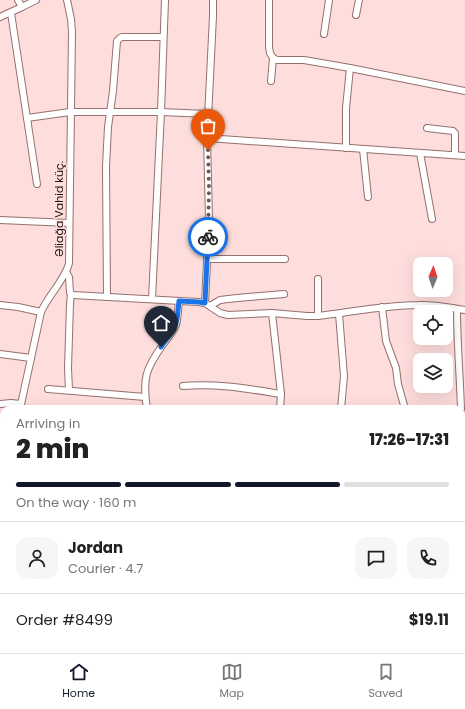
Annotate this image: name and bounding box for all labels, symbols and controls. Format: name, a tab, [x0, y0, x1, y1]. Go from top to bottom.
pin	[191, 109, 225, 150]
icon: bag	[197, 115, 219, 137]
street label: Əliağa Vahid küç.	[51, 161, 67, 257]
courier	[188, 217, 228, 257]
icon: bike	[197, 226, 219, 248]
north arrow	[413, 257, 453, 297]
map controls	[413, 257, 453, 393]
button: locate	[413, 305, 453, 345]
pin	[144, 306, 178, 347]
icon: home	[150, 312, 172, 334]
button: layers	[413, 353, 453, 393]
text: Arriving in	[16, 414, 80, 433]
text: 17:26–17:31	[369, 429, 449, 450]
text: 2 min	[16, 431, 89, 467]
text: On the way · 160 m	[16, 493, 137, 512]
button: person	[16, 537, 58, 579]
text: Jordan	[68, 537, 123, 558]
button: chat	[355, 537, 397, 579]
button: phone	[407, 537, 449, 579]
text: Courier · 4.7	[68, 559, 143, 578]
text: Order #8499	[16, 609, 113, 630]
text: $19.11	[409, 609, 449, 630]
tab: Home	[62, 661, 95, 702]
tab: Map	[220, 661, 244, 702]
tab: Saved	[368, 661, 403, 702]

